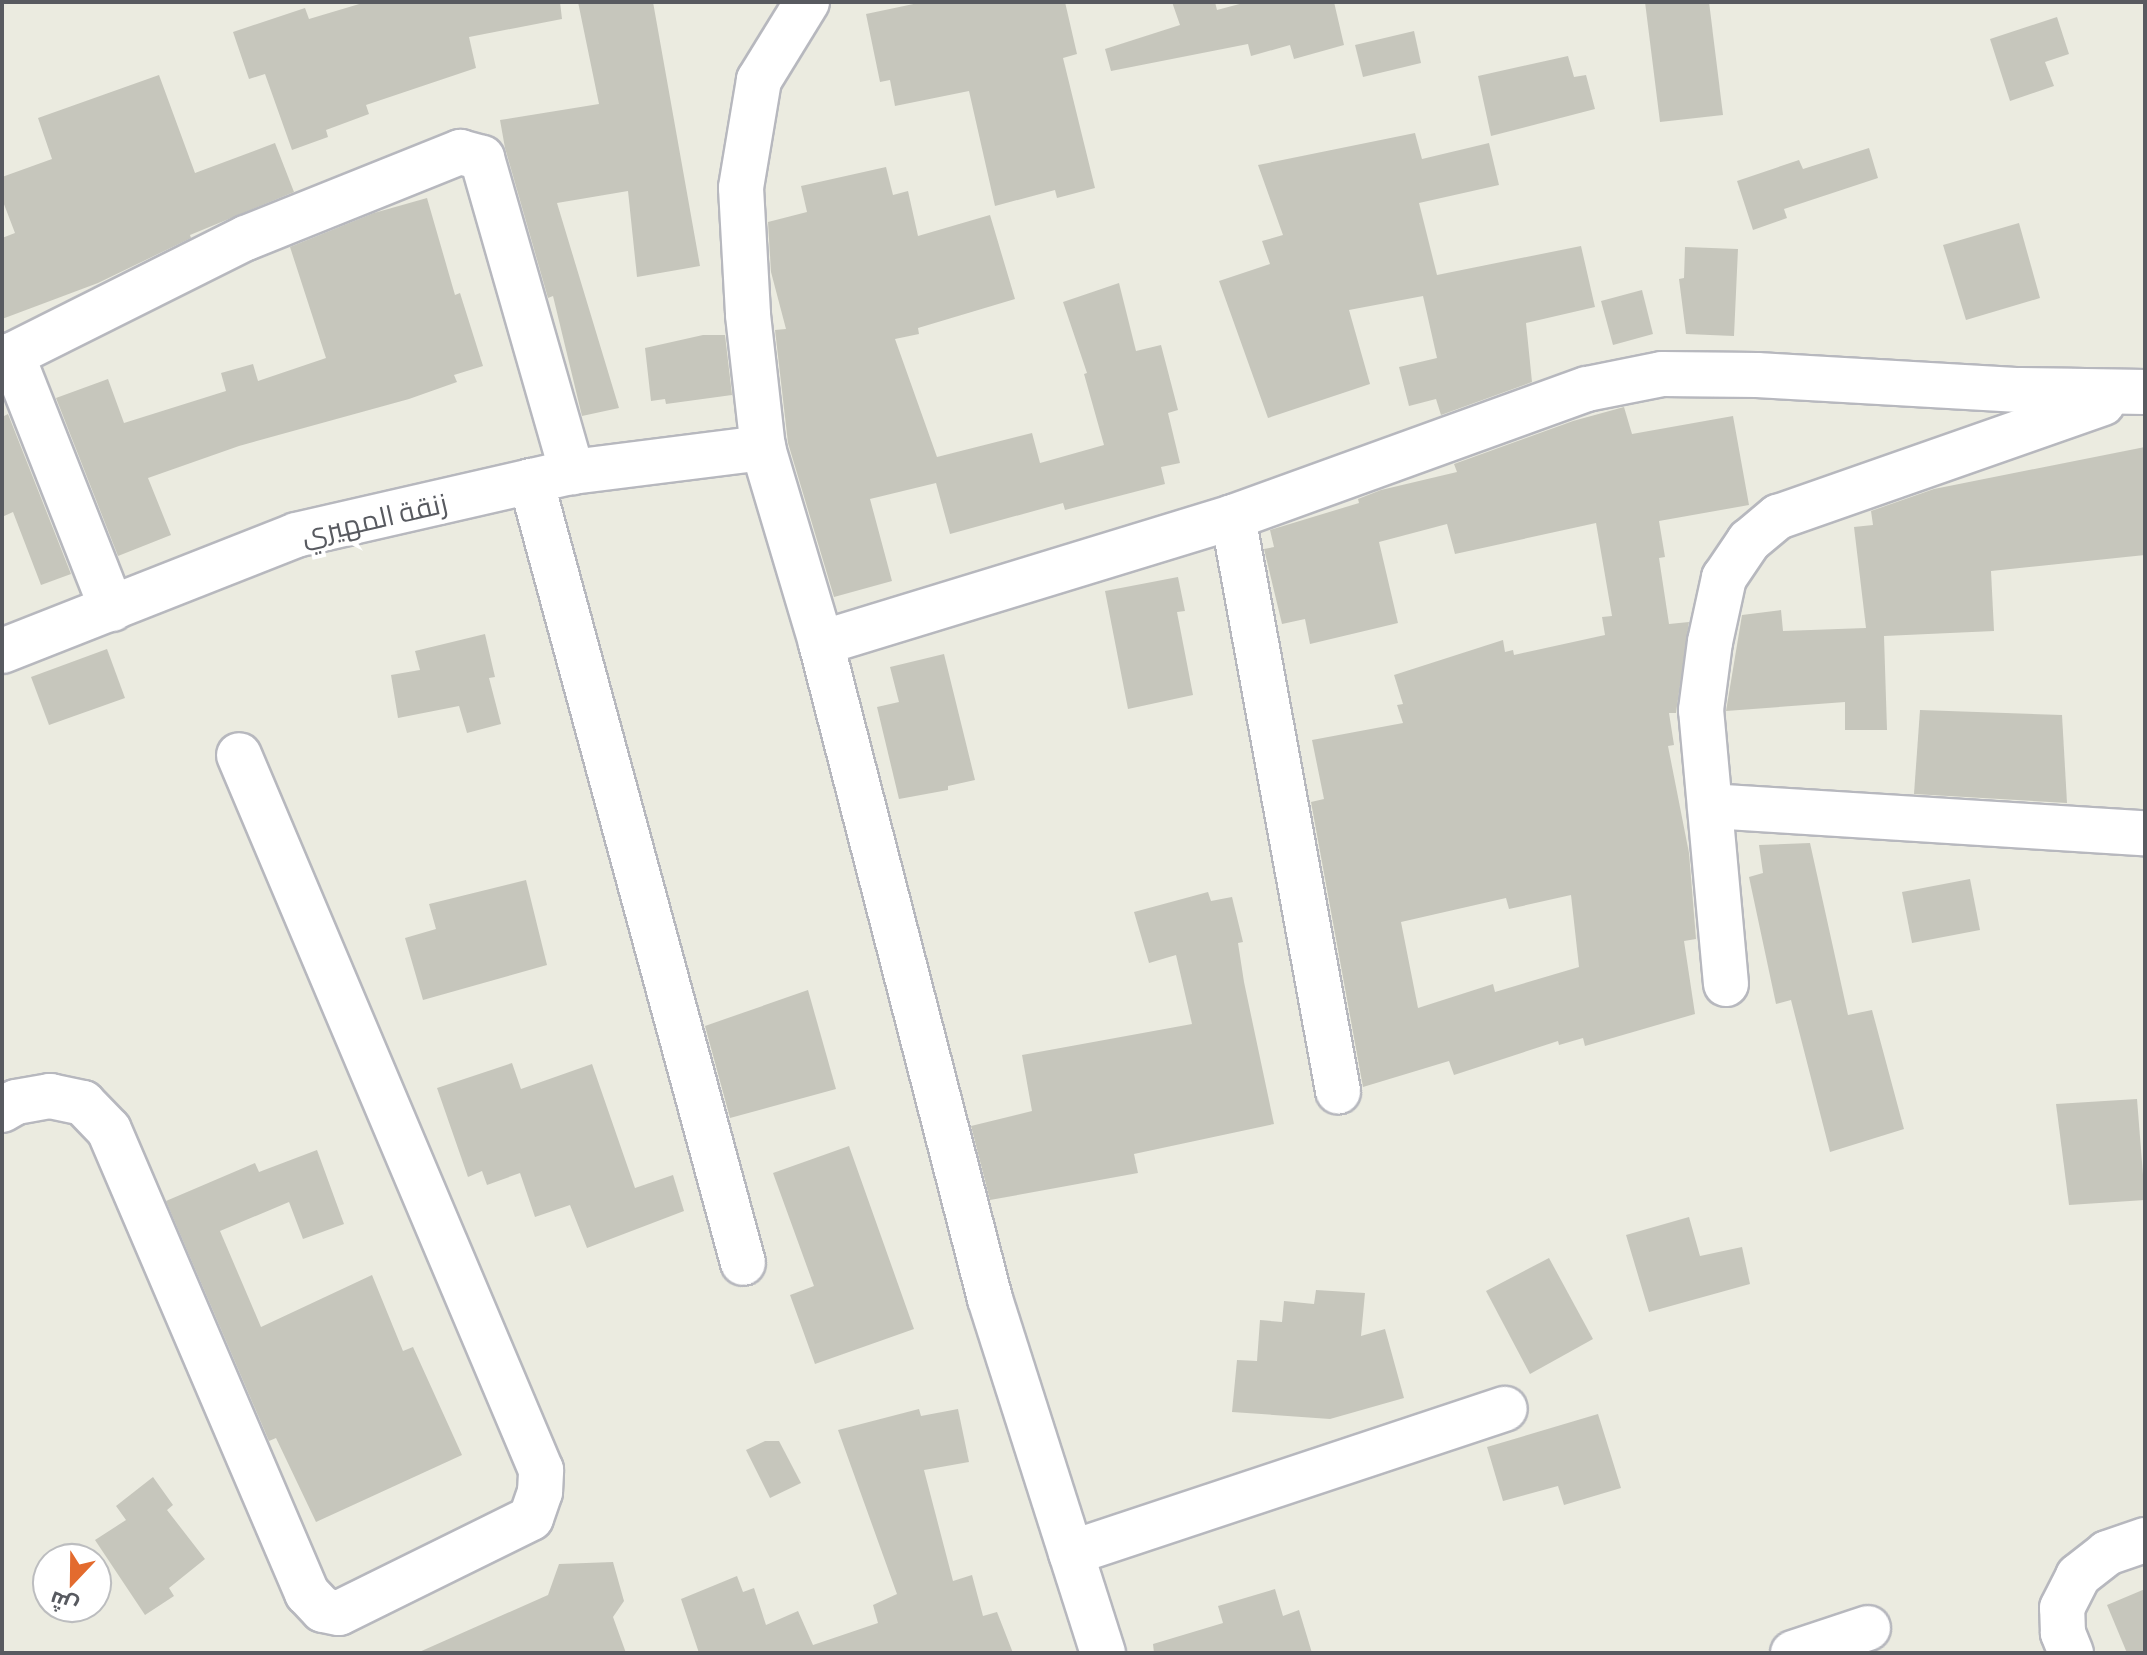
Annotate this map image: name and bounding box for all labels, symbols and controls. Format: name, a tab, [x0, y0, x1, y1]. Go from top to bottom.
street label: زنقة المهيري	[298, 485, 450, 551]
north arrow	[32, 1543, 112, 1623]
text: ش	[45, 1586, 82, 1622]

